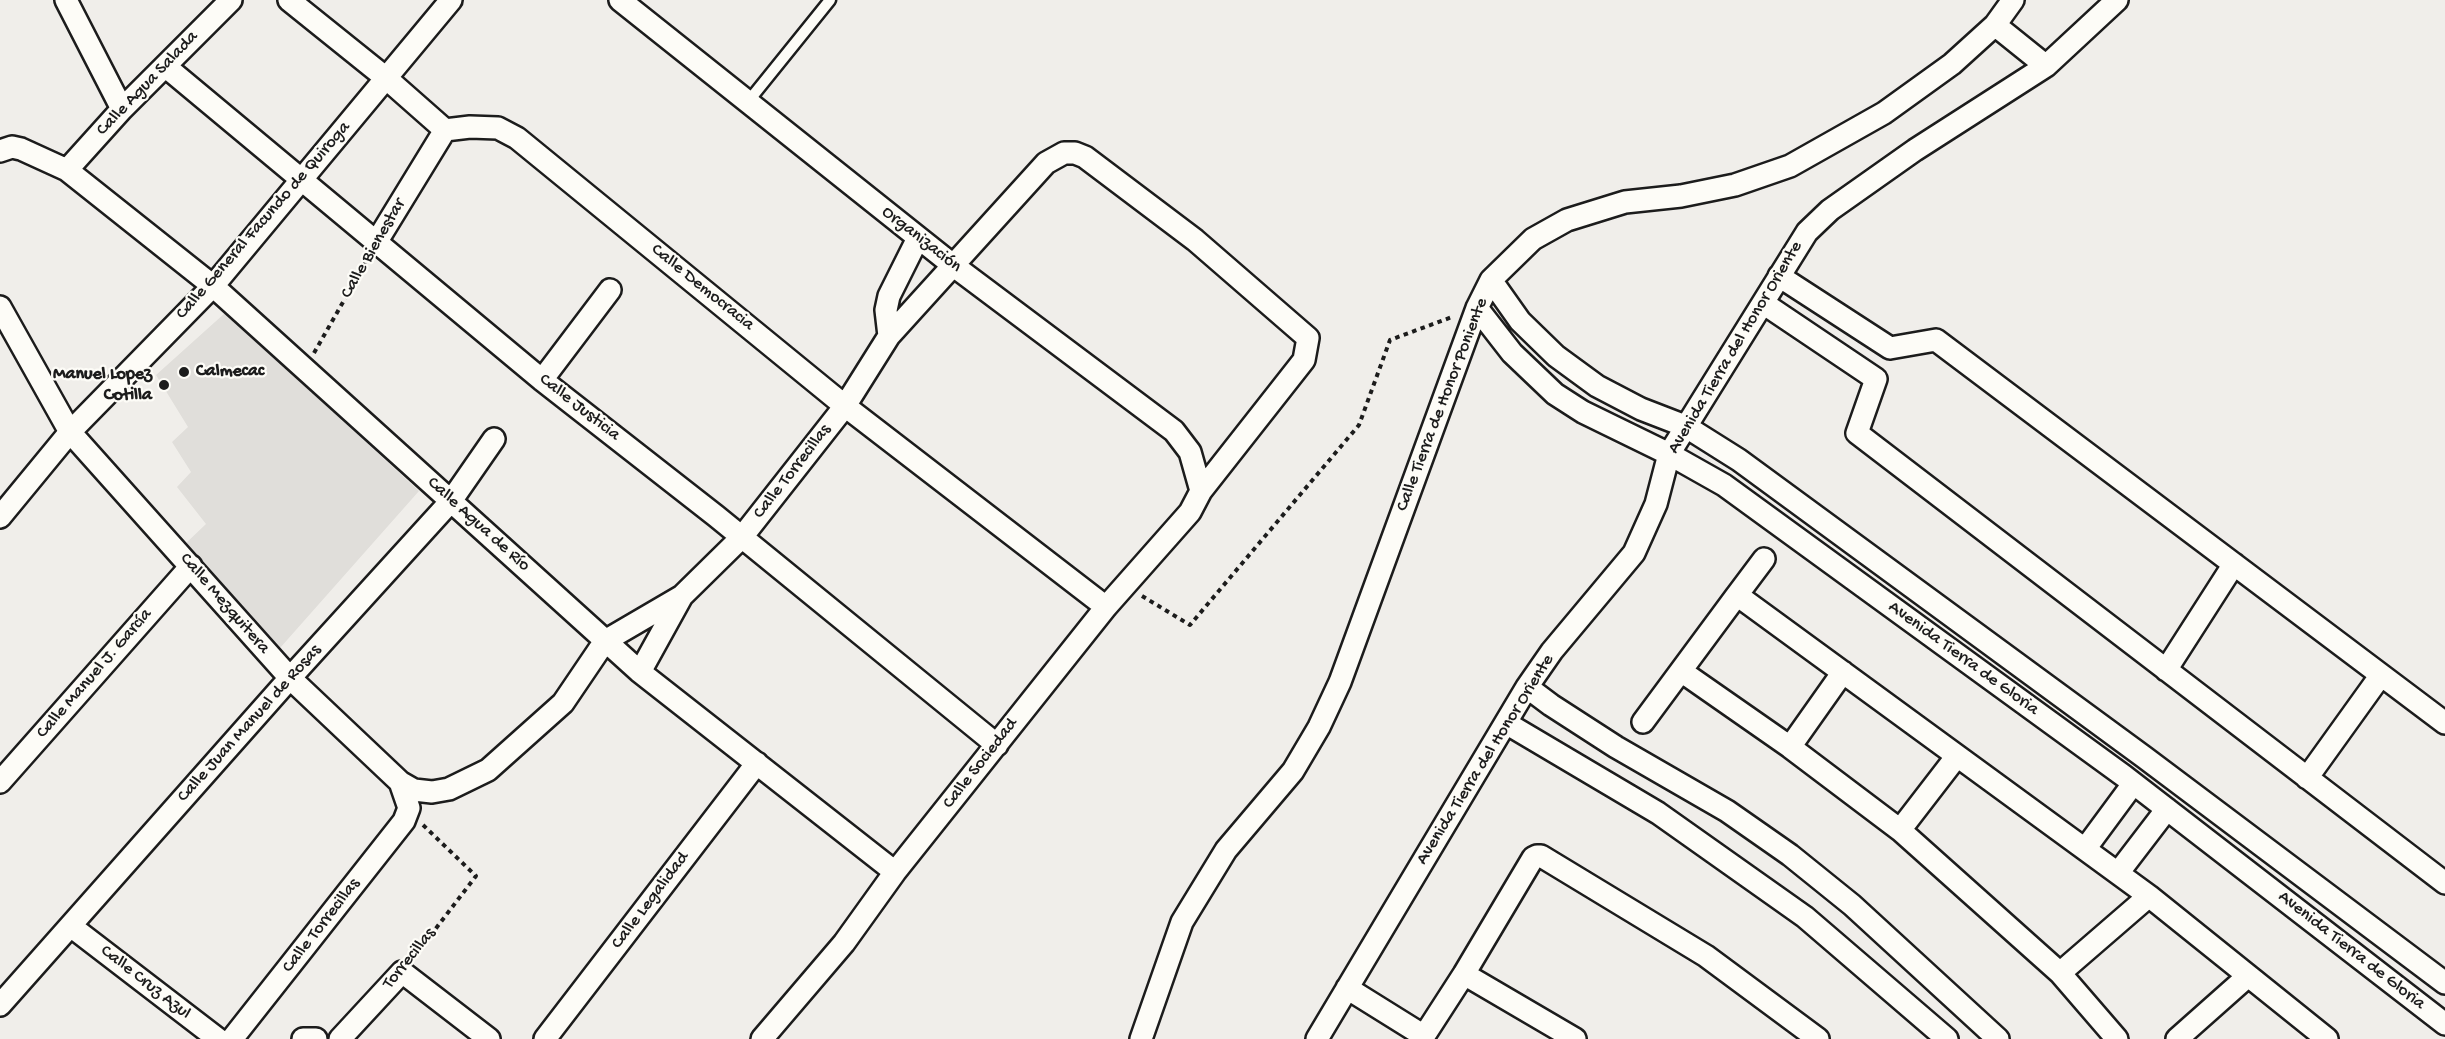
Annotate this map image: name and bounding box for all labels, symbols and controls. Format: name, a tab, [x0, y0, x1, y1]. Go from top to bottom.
street label: Calle Agua Salada	[92, 27, 204, 141]
street label: Calle General Facundo de Quiroga	[172, 118, 356, 324]
street label: Calle Bienestar	[337, 195, 411, 303]
street label: Organización	[877, 202, 965, 278]
street label: Avenida Tierra del Honor Oriente	[1664, 238, 1808, 458]
street label: Calle Democracia	[646, 240, 758, 336]
street label: Calle Tierra de Honor Poniente	[1392, 295, 1494, 515]
place label: Calmecac	[196, 361, 264, 383]
place label: Manuel Lopez Cotilla	[53, 364, 152, 406]
marker: Calmecac	[177, 365, 191, 379]
street label: Calle Justicia	[534, 370, 624, 446]
marker: Manuel Lopez Cotilla	[157, 378, 171, 392]
street label: Calle Torrecillas	[749, 420, 837, 524]
street label: Calle Agua de Río	[422, 473, 534, 577]
street label: Calle Mezquitera	[174, 549, 274, 659]
street label: Avenida Tierra de Gloria	[1883, 597, 2043, 721]
street label: Calle Manuel J. García	[33, 604, 157, 744]
street label: Calle Juan Manuel de Rosas	[173, 641, 327, 807]
street label: Avenida Tierra del Honor Oriente	[1412, 651, 1560, 869]
street label: Calle Sociedad	[939, 714, 1023, 814]
street label: Calle Legalidad	[607, 848, 695, 954]
street label: Calle Torrecillas	[278, 874, 366, 978]
street label: Avenida Tierra de Gloria	[2273, 887, 2429, 1015]
street label: Torrecillas	[379, 924, 441, 994]
street label: Calle Cruz Azul	[95, 941, 195, 1025]

